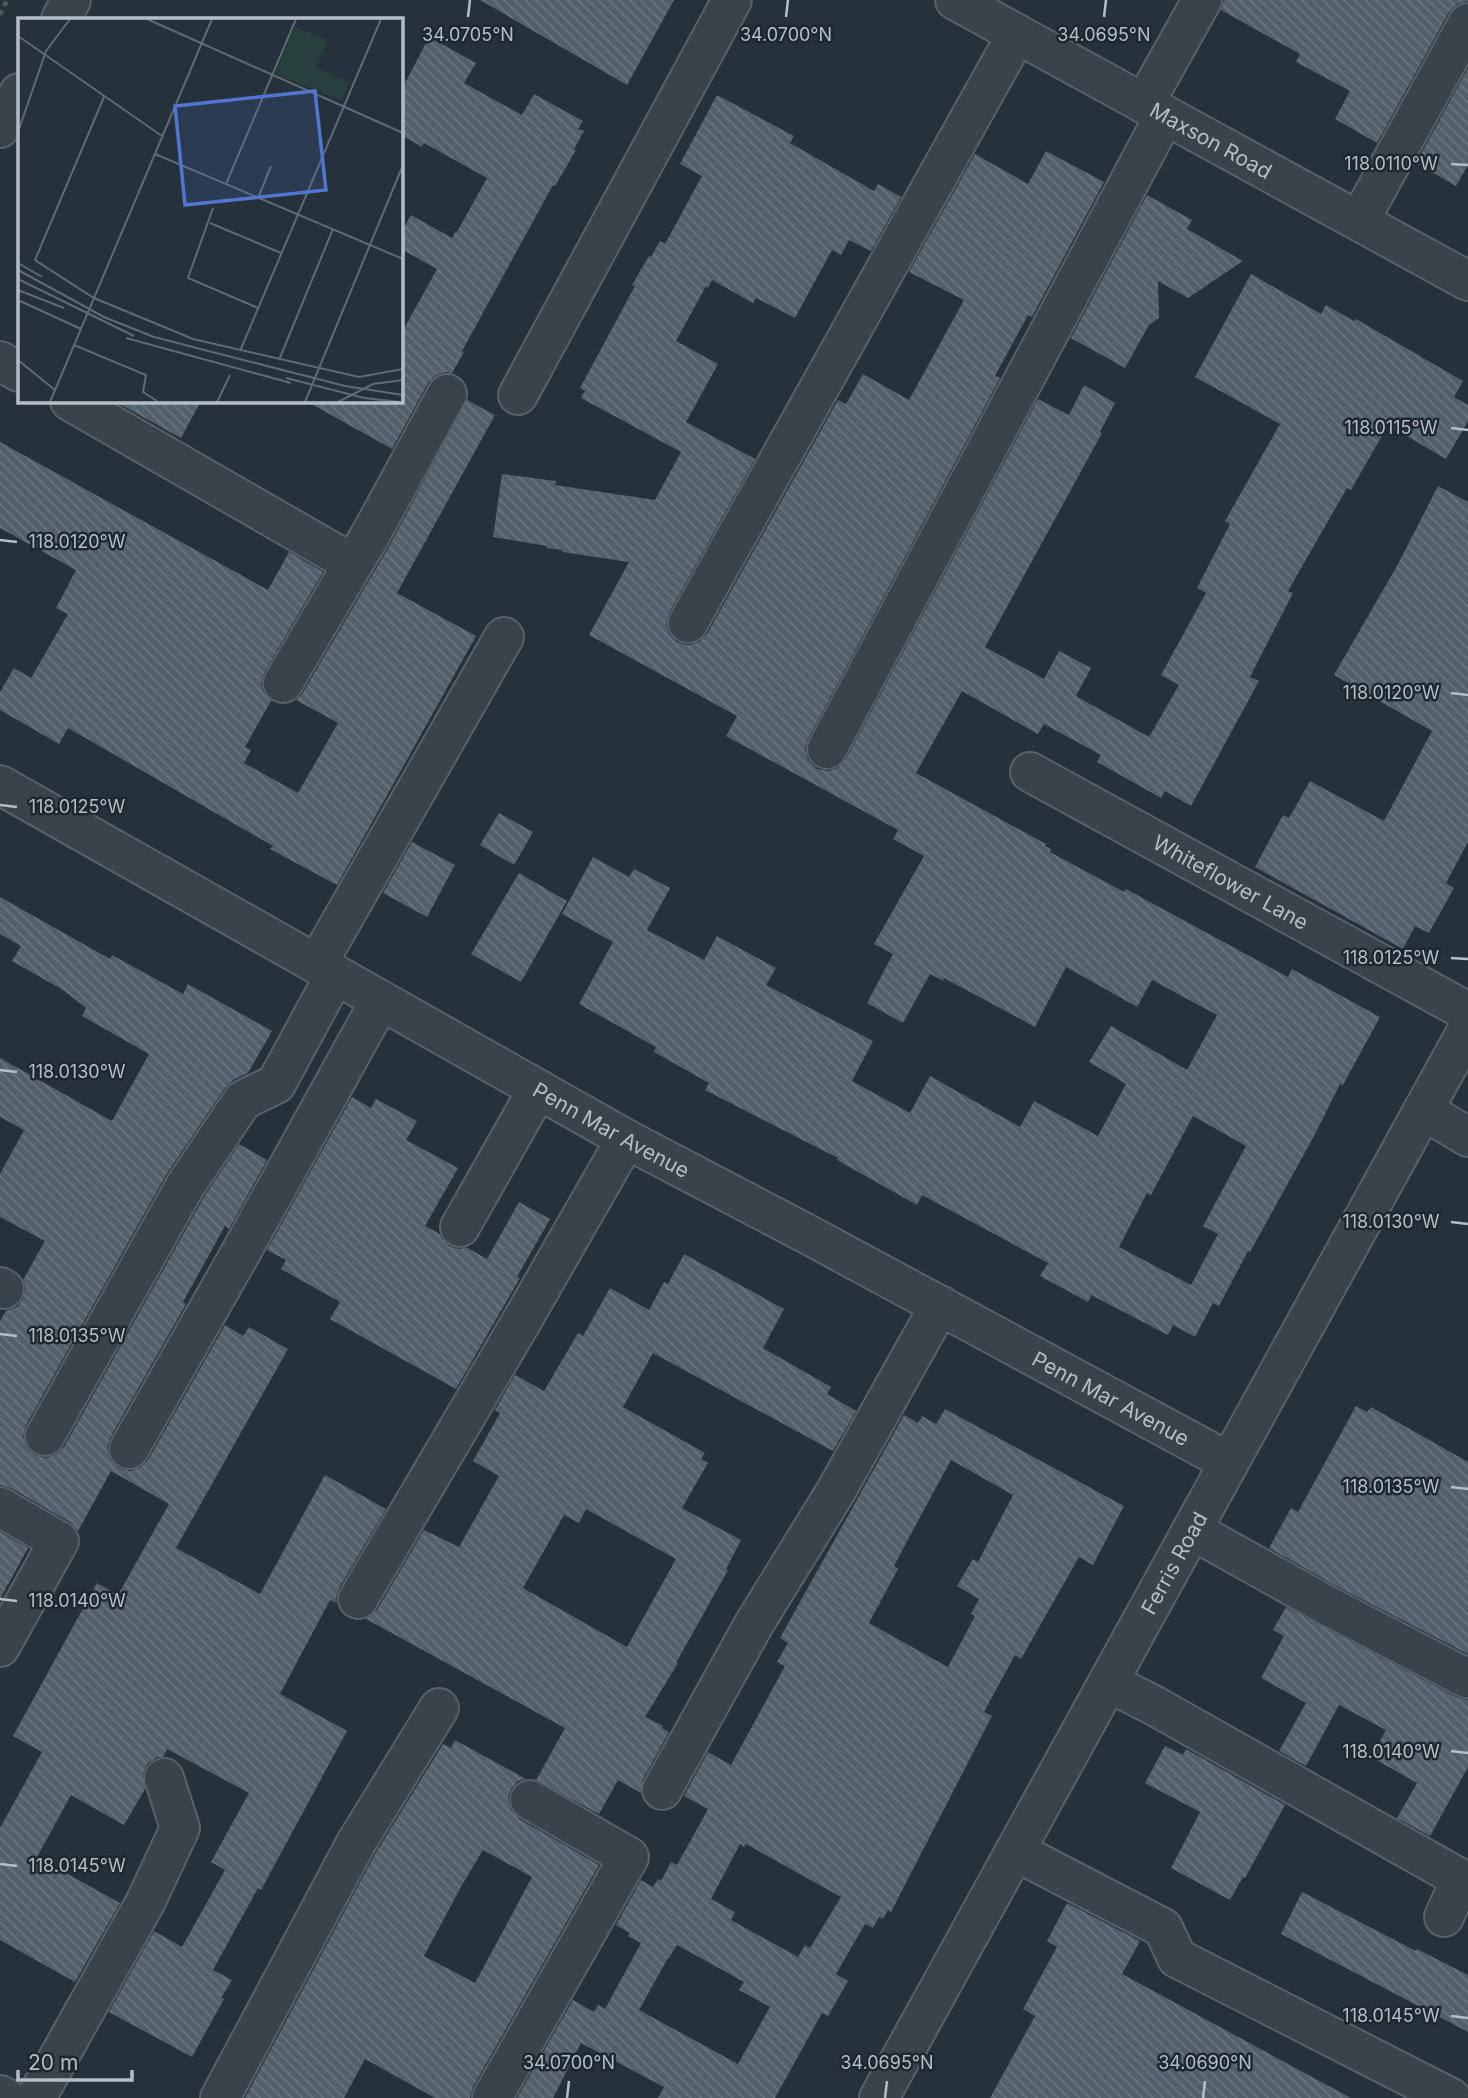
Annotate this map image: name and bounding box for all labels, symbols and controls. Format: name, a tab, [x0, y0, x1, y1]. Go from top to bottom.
inset map	[18, 18, 402, 402]
text: 34.0705°N	[422, 24, 514, 45]
text: 34.0700°N	[740, 24, 832, 45]
text: 34.0695°N	[1057, 24, 1151, 45]
street label: Maxson Road	[1146, 97, 1276, 184]
text: 118.0110°W	[1344, 153, 1438, 174]
text: 118.0115°W	[1345, 417, 1438, 438]
text: 118.0120°W	[28, 531, 126, 552]
text: 118.0120°W	[1342, 682, 1440, 703]
text: 118.0125°W	[29, 796, 126, 817]
street label: Whiteflower Lane	[1149, 829, 1313, 935]
text: 118.0125°W	[1343, 947, 1440, 968]
text: 118.0130°W	[28, 1061, 126, 1082]
street label: Penn Mar Avenue	[529, 1077, 694, 1183]
text: 118.0130°W	[1342, 1211, 1440, 1232]
text: 118.0135°W	[29, 1325, 126, 1346]
street label: Penn Mar Avenue	[1028, 1346, 1194, 1451]
text: 118.0135°W	[1343, 1476, 1440, 1497]
street label: Ferris Road	[1136, 1507, 1212, 1618]
text: 118.0140°W	[28, 1590, 126, 1611]
text: 118.0140°W	[1342, 1741, 1440, 1762]
text: 118.0145°W	[28, 1855, 126, 1876]
text: 118.0145°W	[1342, 2005, 1440, 2026]
scale bar	[18, 2038, 131, 2082]
text: 20 m	[28, 2050, 78, 2075]
text: 34.0700°N	[523, 2052, 615, 2073]
text: 34.0695°N	[840, 2052, 934, 2073]
text: 34.0690°N	[1158, 2052, 1252, 2073]

